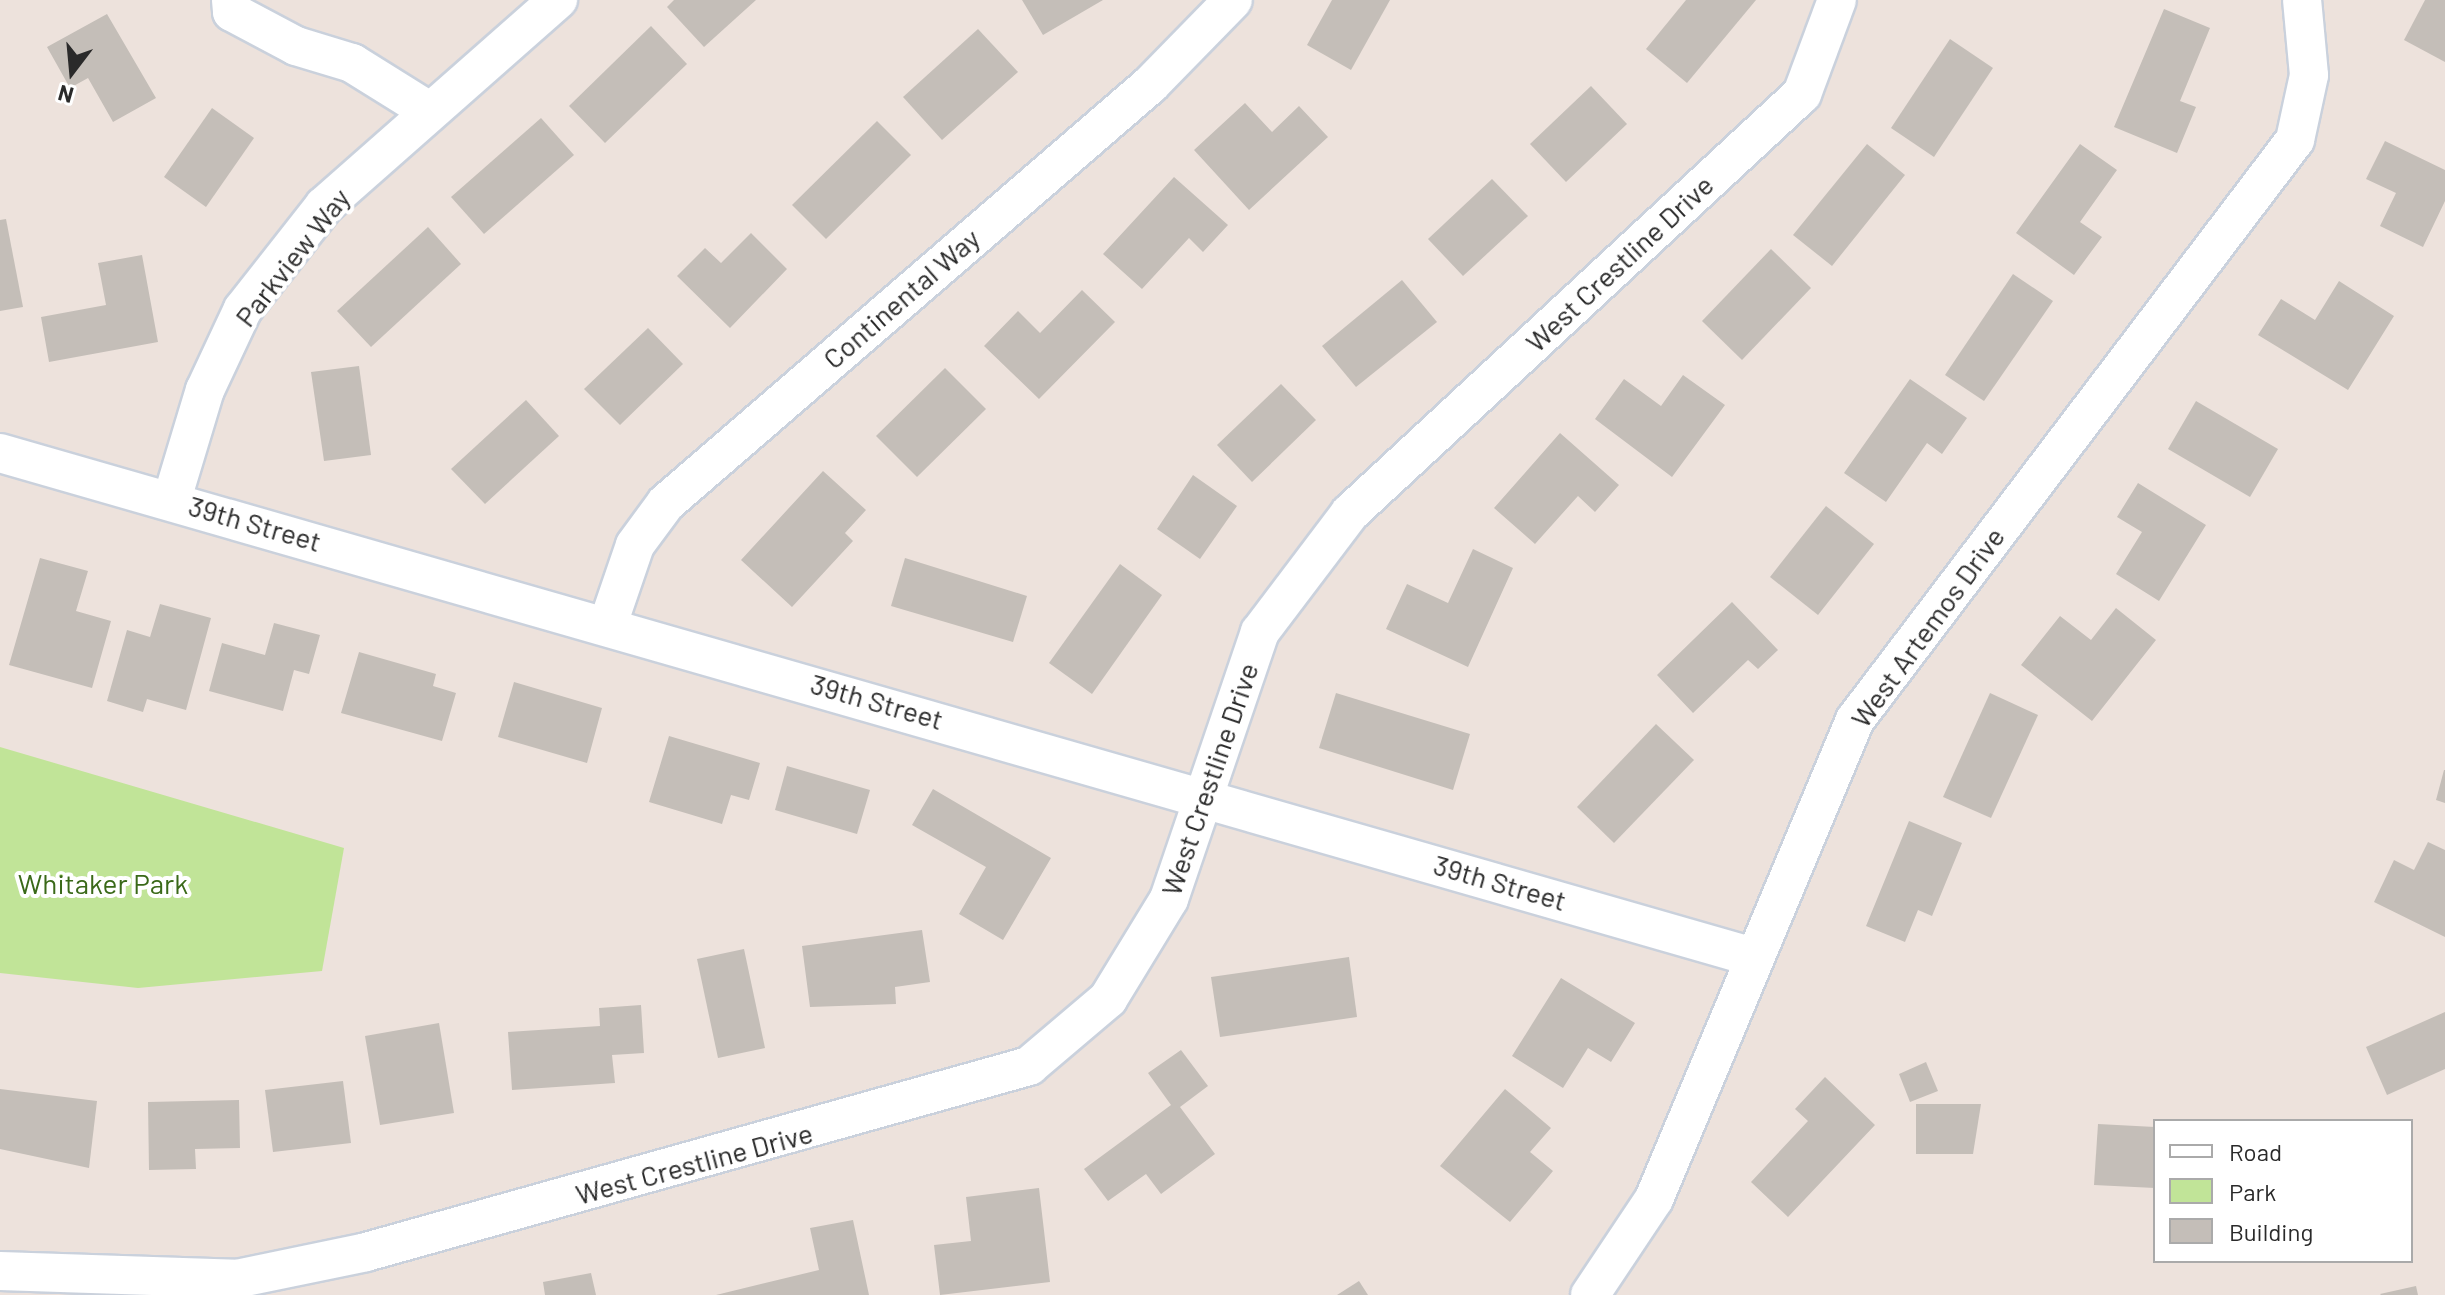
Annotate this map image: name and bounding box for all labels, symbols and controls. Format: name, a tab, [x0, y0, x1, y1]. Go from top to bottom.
north arrow	[32, 32, 112, 112]
text: N	[55, 81, 76, 110]
street label: West Crestline Drive	[1518, 168, 1720, 358]
street label: Parkview Way	[228, 181, 356, 333]
street label: Continental Way	[816, 221, 986, 375]
street label: 39th Street	[185, 488, 325, 558]
street label: West Artemos Drive	[1843, 520, 2011, 734]
street label: West Crestline Drive	[1153, 658, 1265, 900]
street label: 39th Street	[807, 666, 947, 736]
street label: 39th Street	[1430, 847, 1570, 917]
park label: Whitaker Park	[18, 866, 188, 900]
street label: West Crestline Drive	[572, 1115, 816, 1211]
legend	[2153, 1119, 2413, 1263]
text: Road	[2229, 1137, 2282, 1166]
text: Park	[2229, 1177, 2276, 1206]
text: Building	[2229, 1217, 2313, 1246]

